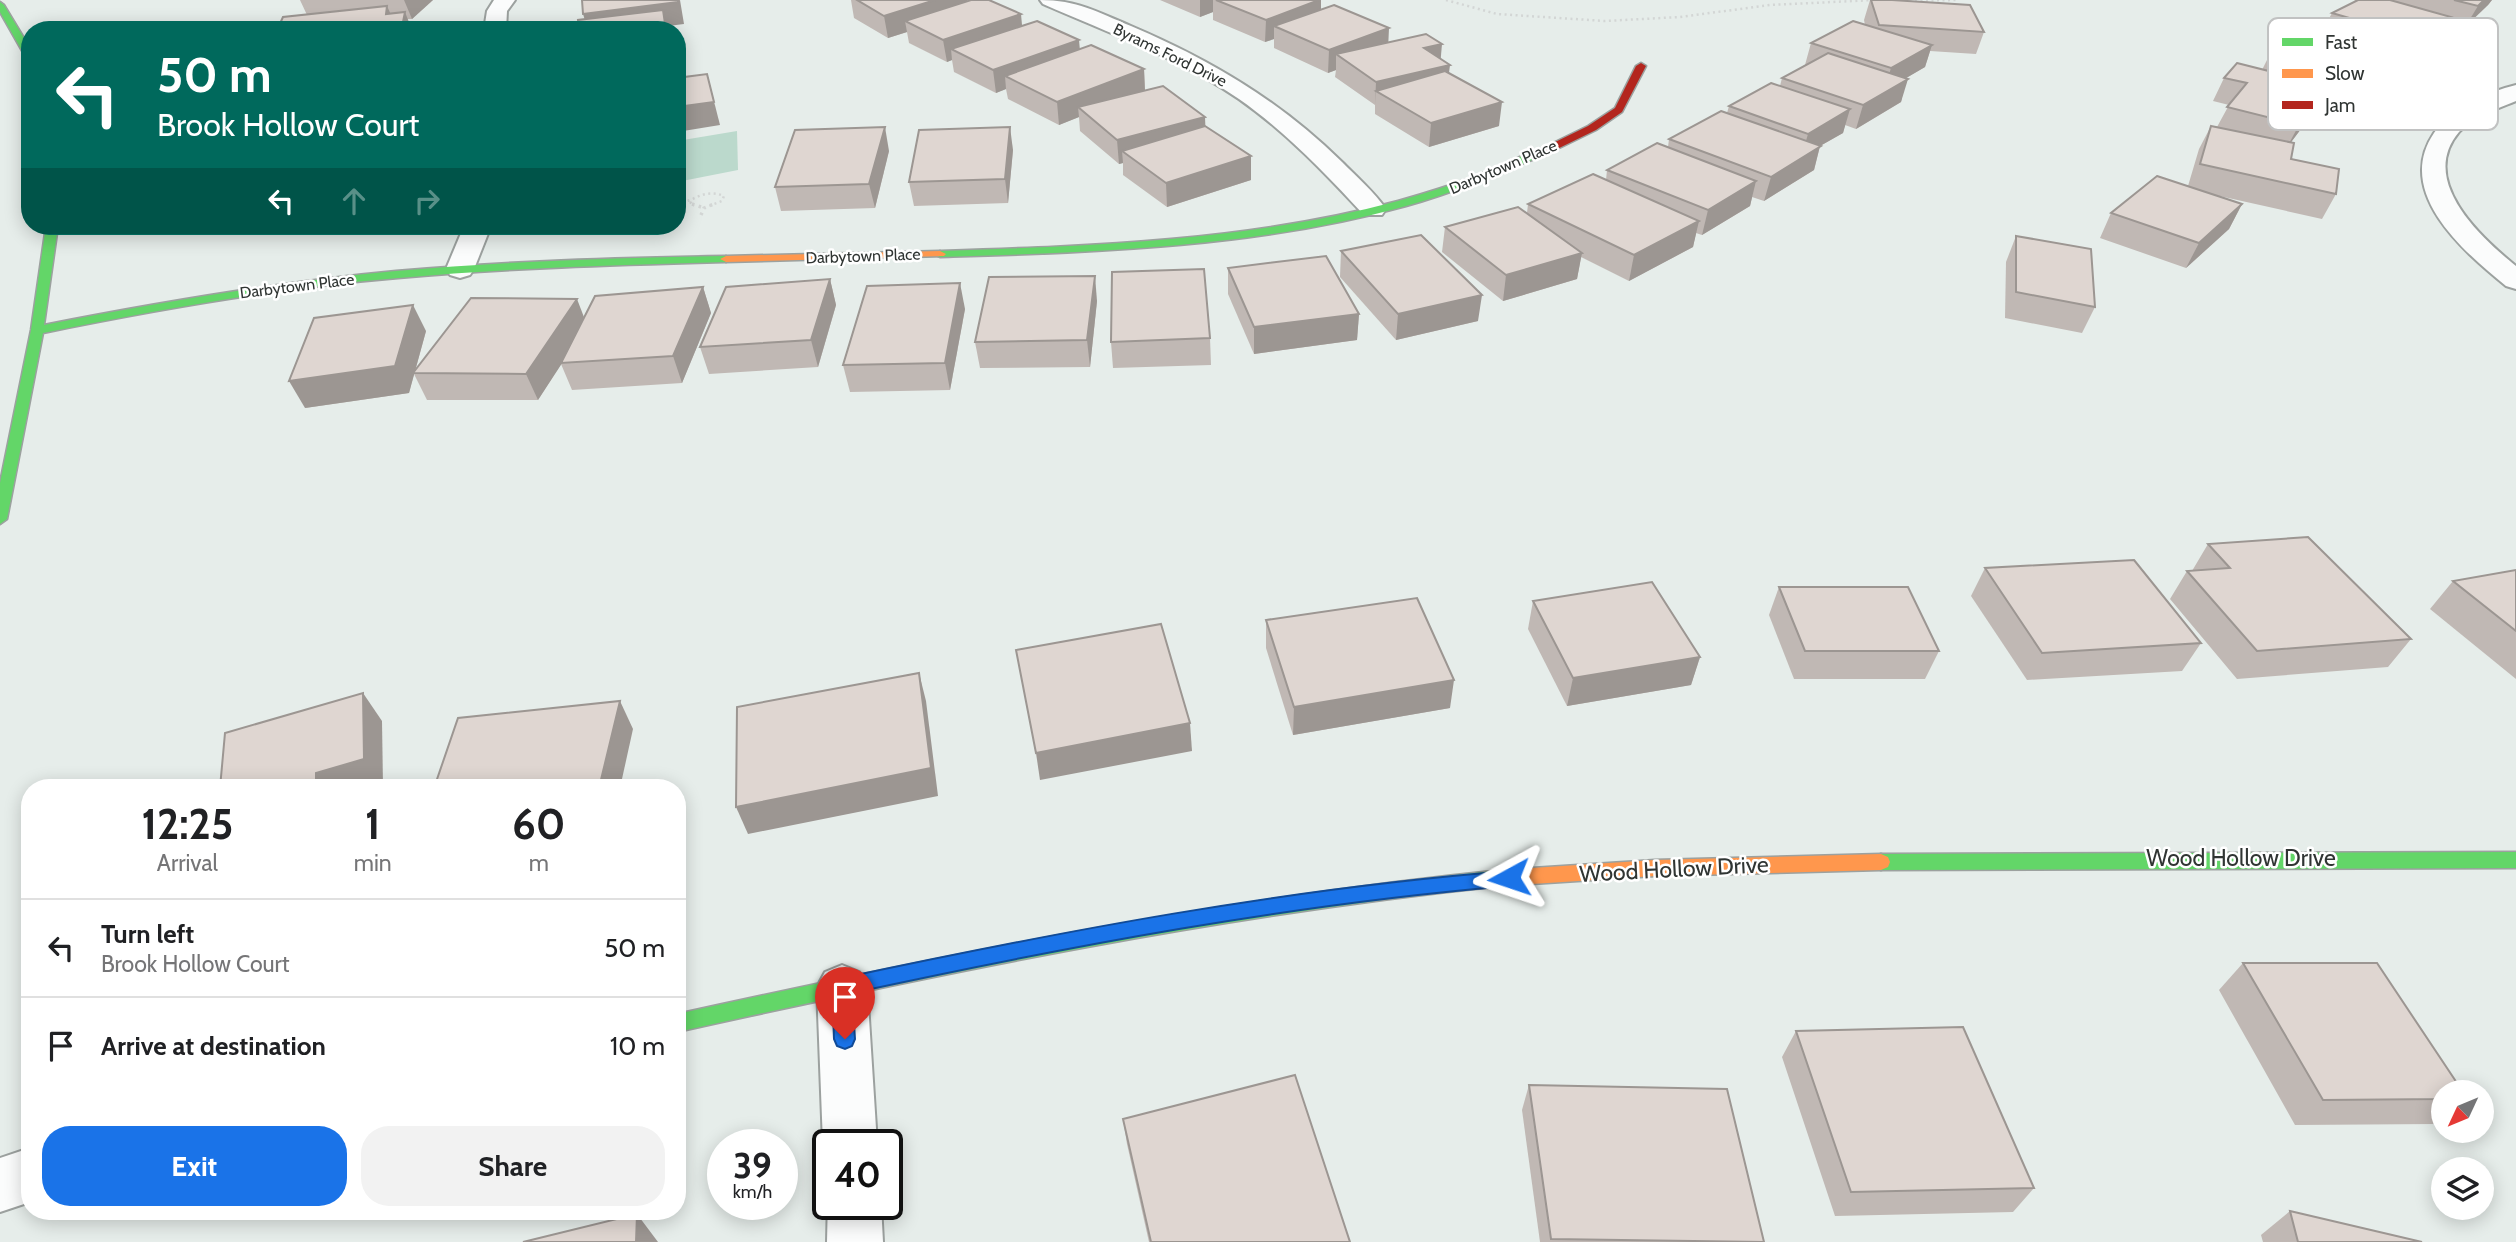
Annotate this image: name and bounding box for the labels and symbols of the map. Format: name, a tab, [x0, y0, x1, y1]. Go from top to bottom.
legend	[2268, 18, 2498, 130]
street label: Byrams Ford Drive	[1110, 19, 1230, 91]
text: Fast	[2325, 31, 2358, 54]
text: Slow	[2325, 62, 2365, 85]
text: Jam	[2324, 94, 2355, 117]
street label: Darbytown Place	[1446, 136, 1560, 198]
street label: Darbytown Place	[805, 244, 921, 268]
street label: Darbytown Place	[239, 270, 355, 302]
position arrow	[1472, 841, 1546, 915]
street label: Wood Hollow Drive	[2146, 844, 2336, 872]
street label: Wood Hollow Drive	[1579, 850, 1770, 888]
pin	[815, 967, 875, 1039]
north arrow	[2431, 1080, 2494, 1143]
speed limit sign: 40	[812, 1129, 903, 1220]

